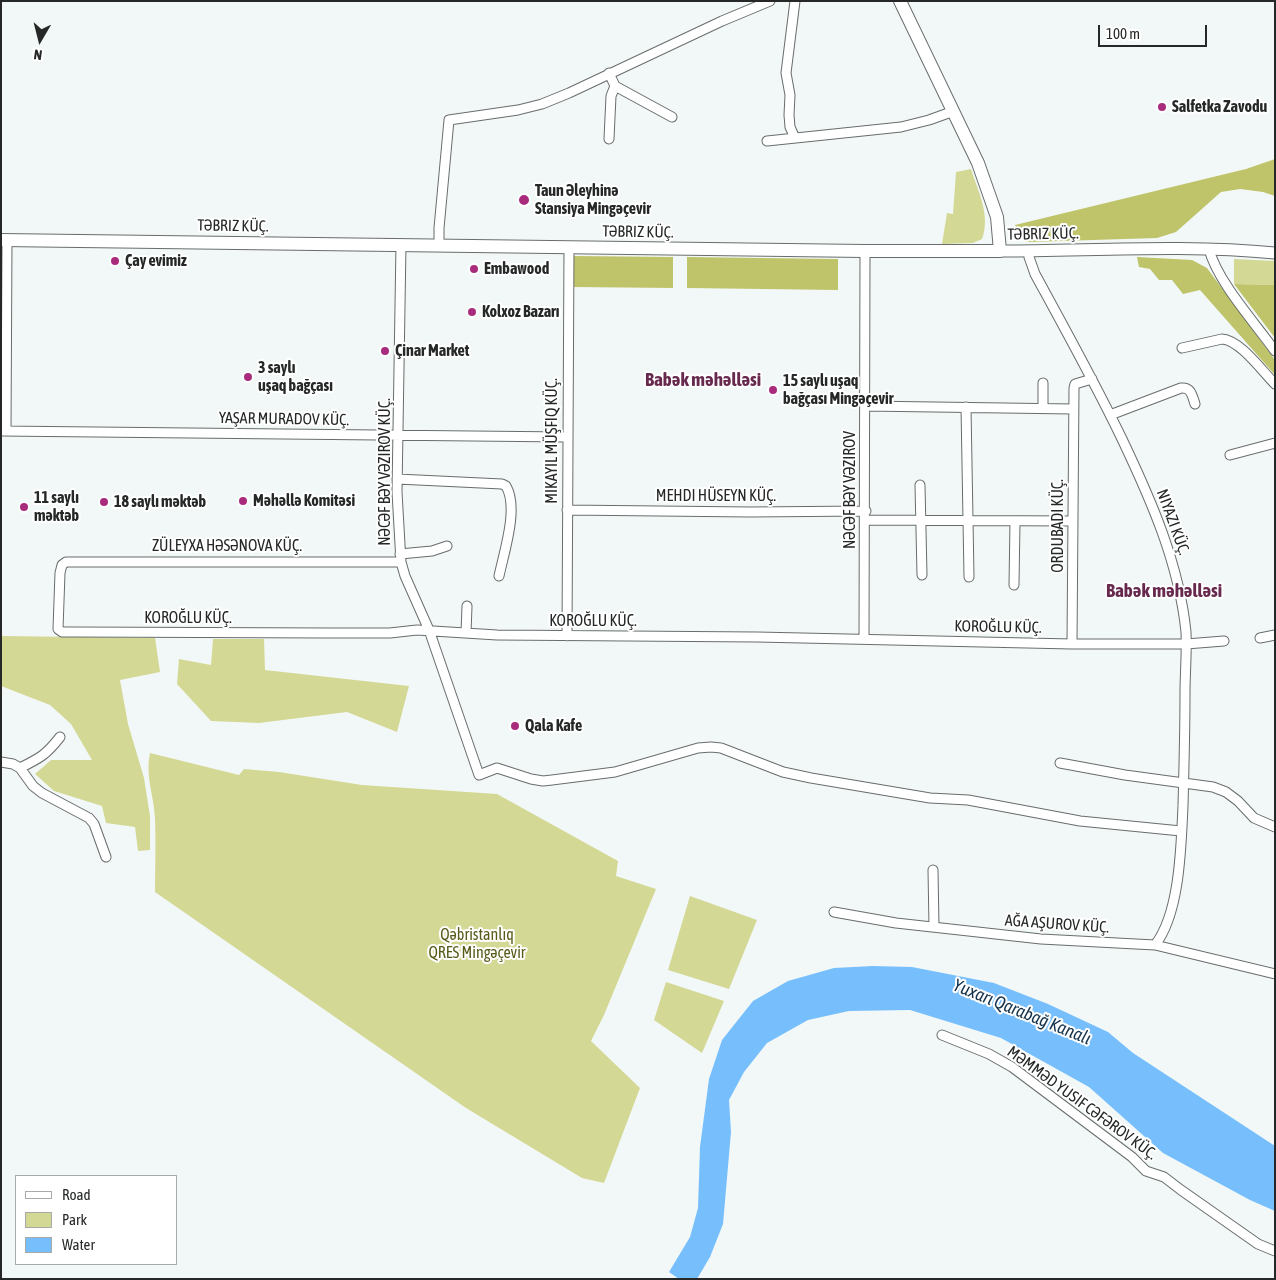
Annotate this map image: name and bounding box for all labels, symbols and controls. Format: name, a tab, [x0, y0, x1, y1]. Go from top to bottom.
north arrow	[15, 15, 65, 65]
scale bar	[1101, 15, 1210, 47]
text: 100 m	[1106, 25, 1140, 42]
text: N	[33, 46, 43, 63]
place label: Salfetka Zavodu	[1172, 97, 1267, 117]
marker: Salfetka Zavodu	[1156, 101, 1168, 113]
place label: Taun Əleyhinə Stansiya Mingəçevir	[535, 181, 651, 219]
marker: Taun Əleyhinə Stansiya Mingəçevir	[517, 193, 531, 207]
street label: TƏBRIZ KÜÇ.	[197, 216, 269, 236]
street label: TƏBRIZ KÜÇ.	[602, 222, 674, 242]
street label: TƏBRIZ KÜÇ.	[1007, 224, 1079, 244]
place label: Çay evimiz	[125, 251, 187, 271]
marker: Çay evimiz	[109, 255, 121, 267]
place label: Embawood	[484, 259, 549, 279]
marker: Embawood	[468, 263, 480, 275]
place label: Kolxoz Bazarı	[482, 302, 560, 322]
marker: Kolxoz Bazarı	[466, 306, 478, 318]
place label: Çinar Market	[395, 341, 469, 361]
marker: Çinar Market	[379, 345, 391, 357]
place label: 3 saylı uşaq bağçası	[258, 358, 333, 396]
district label: Babək məhəlləsi	[645, 369, 761, 391]
marker: 3 saylı uşaq bağçası	[242, 371, 254, 383]
place label: 15 saylı uşaq bağçası Mingəçevir	[783, 371, 893, 409]
street label: MIKAYIL MÜŞFIQ KÜÇ.	[542, 378, 562, 504]
marker: 15 saylı uşaq bağçası Mingəçevir	[767, 384, 779, 396]
street label: NƏCƏF BƏY VƏZIROV KÜÇ.	[375, 398, 395, 546]
street label: YAŞAR MURADOV KÜÇ.	[219, 408, 349, 430]
street label: NƏCƏF BƏY VƏZIROV	[840, 431, 860, 549]
street label: ORDUBADI KÜÇ.	[1048, 479, 1068, 573]
street label: MEHDI HÜSEYN KÜÇ.	[656, 486, 776, 506]
street label: NIYAZI KÜÇ.	[1152, 487, 1194, 557]
place label: 11 saylı məktəb	[34, 488, 79, 526]
place label: Məhəllə Komitəsi	[253, 491, 355, 511]
place label: 18 saylı məktəb	[114, 492, 206, 512]
marker: Məhəllə Komitəsi	[237, 495, 249, 507]
marker: 18 saylı məktəb	[98, 496, 110, 508]
marker: 11 saylı məktəb	[18, 501, 30, 513]
street label: ZÜLEYXA HƏSƏNOVA KÜÇ.	[152, 536, 302, 556]
district label: Babək məhəlləsi	[1106, 580, 1222, 602]
street label: KOROĞLU KÜÇ.	[144, 608, 232, 628]
street label: KOROĞLU KÜÇ.	[549, 611, 637, 631]
street label: KOROĞLU KÜÇ.	[954, 617, 1042, 637]
place label: Qala Kafe	[525, 716, 582, 736]
marker: Qala Kafe	[509, 720, 521, 732]
street label: AĞA AŞUROV KÜÇ.	[1004, 911, 1110, 937]
park label: Qəbristanlıq QRES Mingəçevir	[428, 925, 526, 963]
water label: Yuxarı Qarabağ Kanalı	[950, 974, 1094, 1050]
street label: MƏMMƏD YUSIF CƏFƏROV KÜÇ.	[1003, 1042, 1161, 1164]
legend	[15, 1175, 178, 1265]
text: Road	[62, 1186, 91, 1203]
text: Park	[62, 1211, 87, 1228]
text: Water	[62, 1236, 95, 1253]

